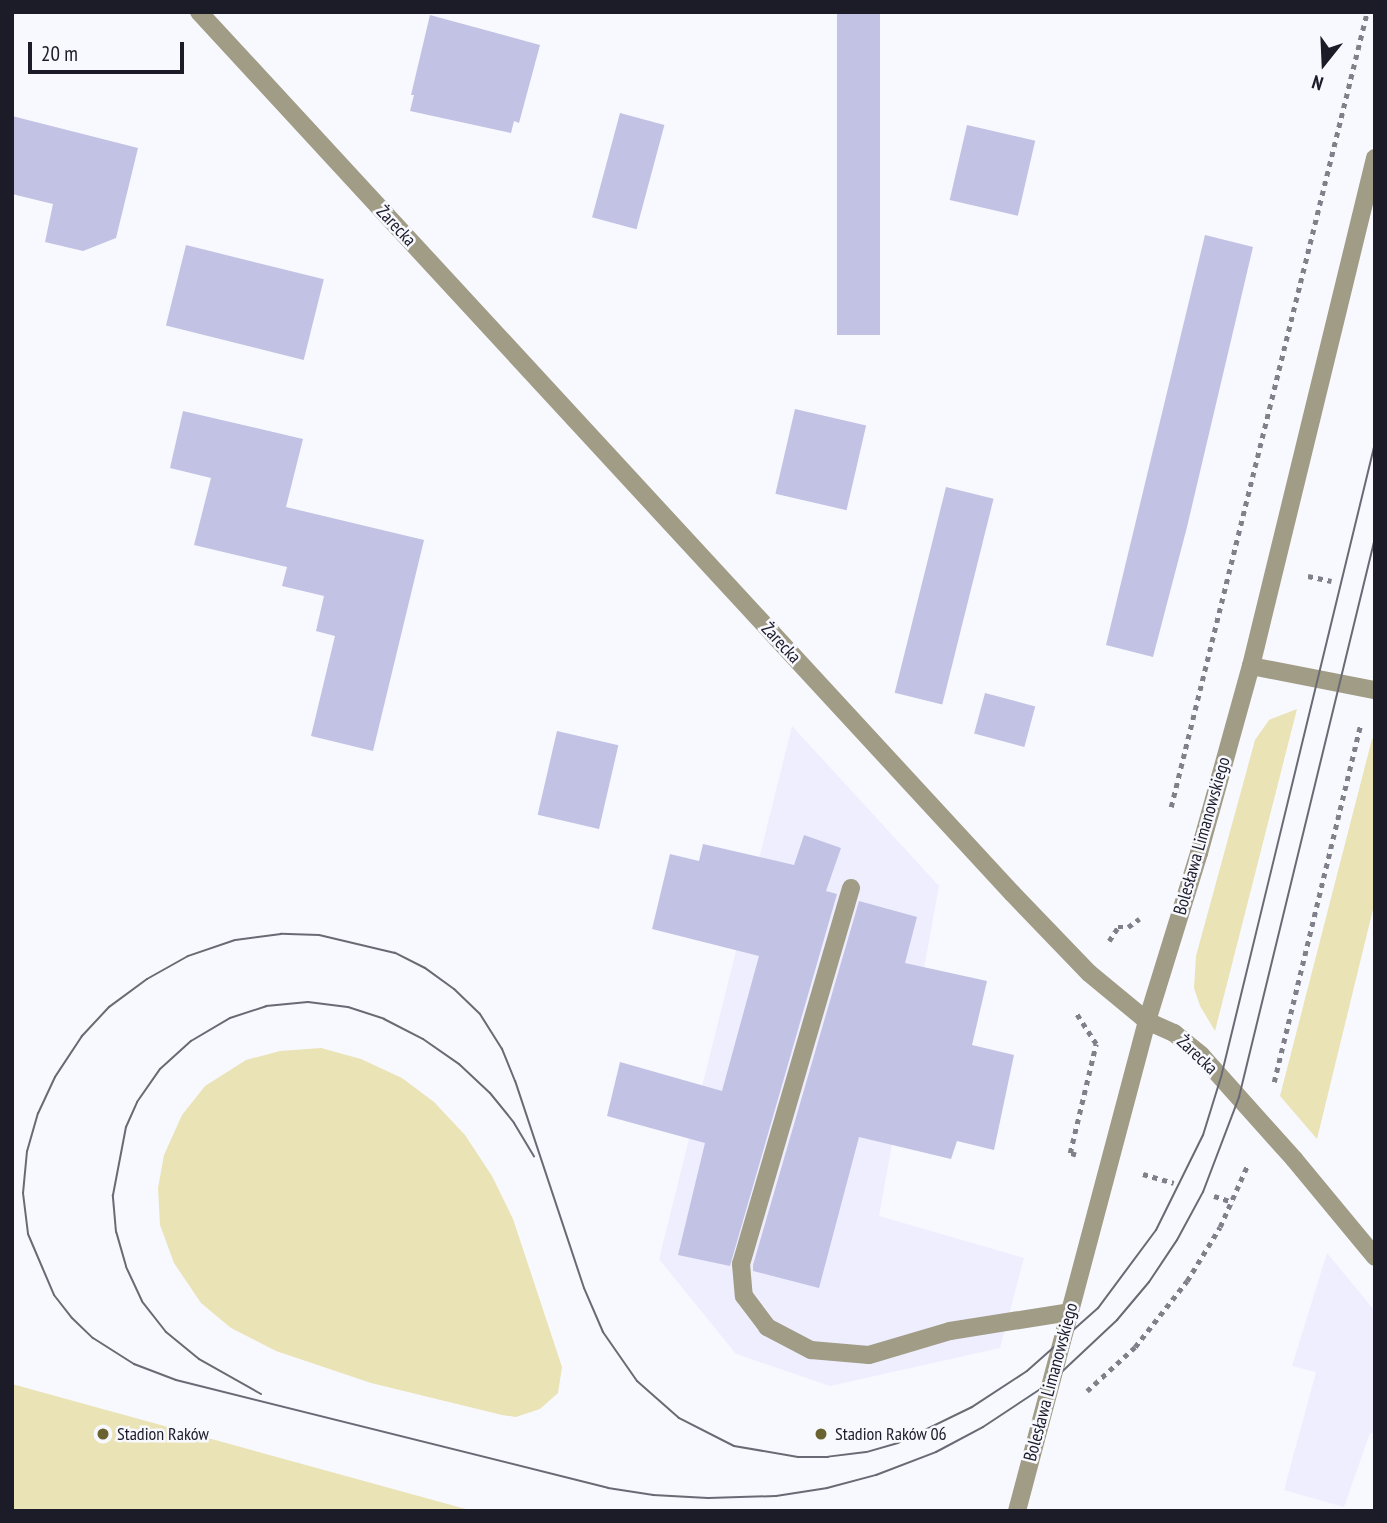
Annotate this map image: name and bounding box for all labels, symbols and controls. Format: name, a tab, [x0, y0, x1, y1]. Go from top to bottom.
scale bar	[32, 28, 187, 72]
north arrow	[1289, 28, 1359, 98]
text: 20 m	[41, 40, 78, 67]
text: N	[1309, 70, 1326, 96]
street label: Żarecka	[372, 201, 420, 251]
street label: Żarecka	[757, 618, 805, 668]
street label: Bolesława Limanowskiego	[1169, 755, 1235, 917]
street label: Żarecka	[1172, 1031, 1222, 1079]
street label: Bolesława Limanowskiego	[1019, 1300, 1083, 1464]
place label: Stadion Raków	[117, 1423, 209, 1445]
place label: Stadion Raków 06	[835, 1423, 947, 1445]
marker: Stadion Raków	[95, 1426, 111, 1442]
marker: Stadion Raków 06	[813, 1426, 829, 1442]

